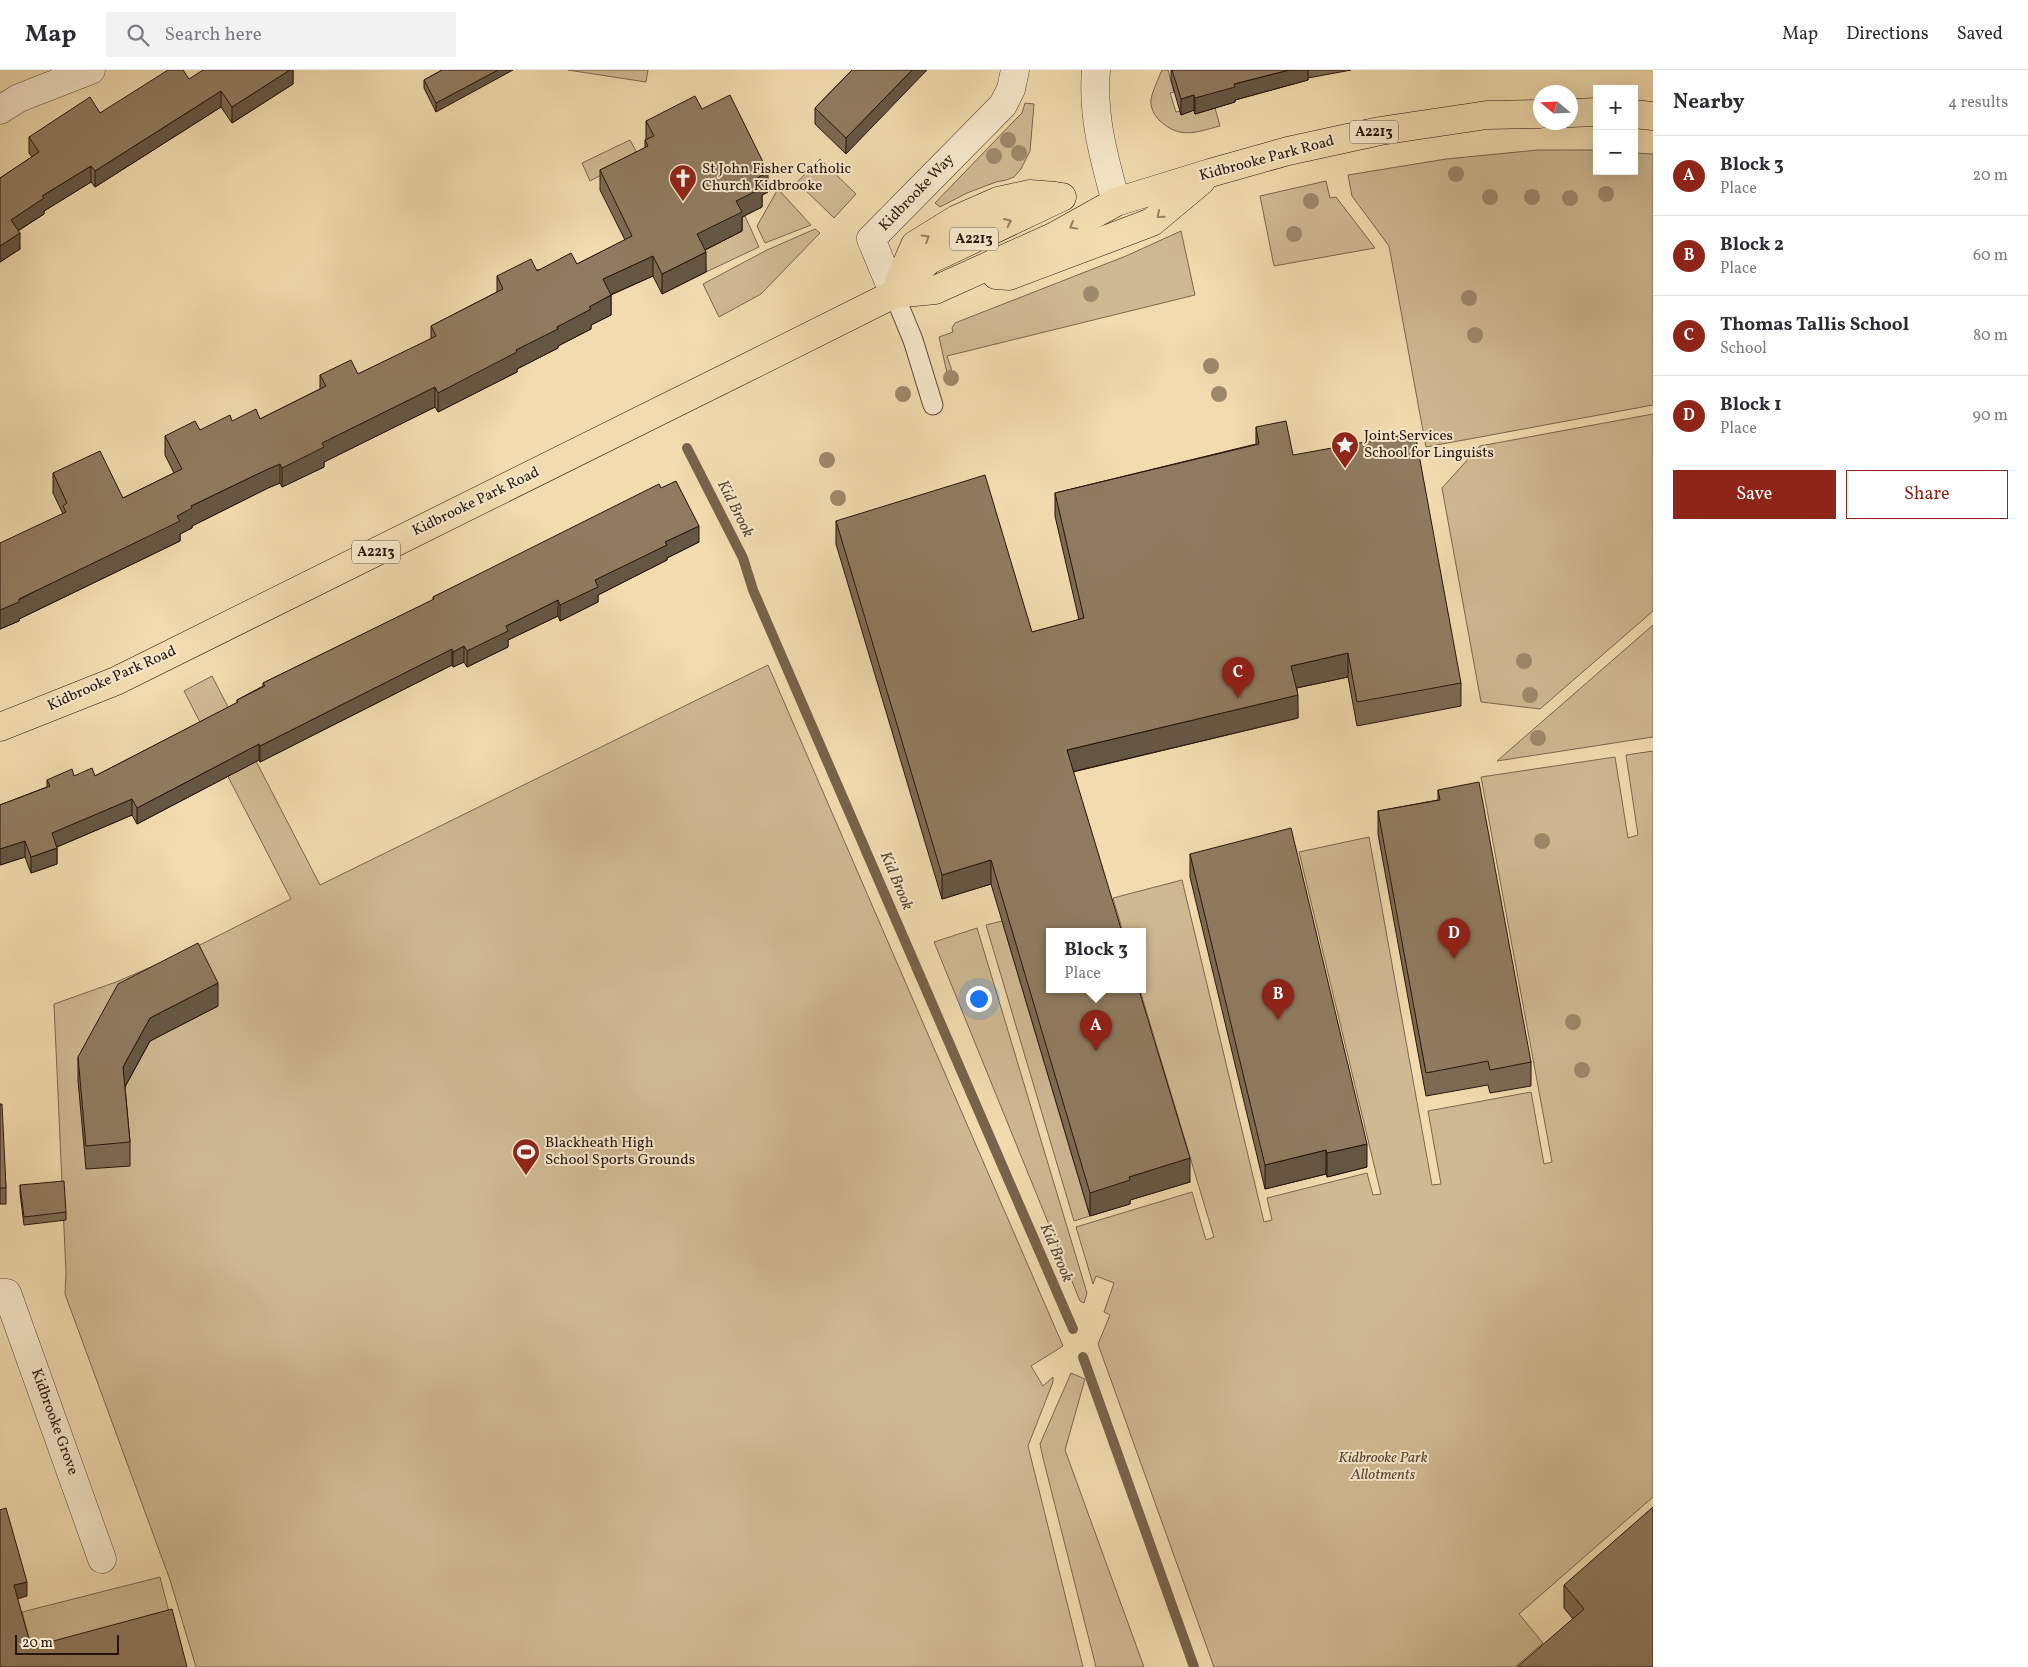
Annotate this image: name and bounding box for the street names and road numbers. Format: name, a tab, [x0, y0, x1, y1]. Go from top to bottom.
road number: A2213	[1350, 121, 1398, 144]
street label: Kidbrooke Park Road	[1197, 131, 1337, 187]
street label: Kidbrooke Way	[875, 150, 959, 236]
road number: A2213	[950, 227, 998, 250]
street label: Kidbrooke Park Road	[409, 462, 543, 542]
road number: A2213	[352, 541, 400, 564]
street label: Kidbrooke Park Road	[44, 641, 180, 717]
street label: Kidbrooke Grove	[25, 1366, 83, 1478]

